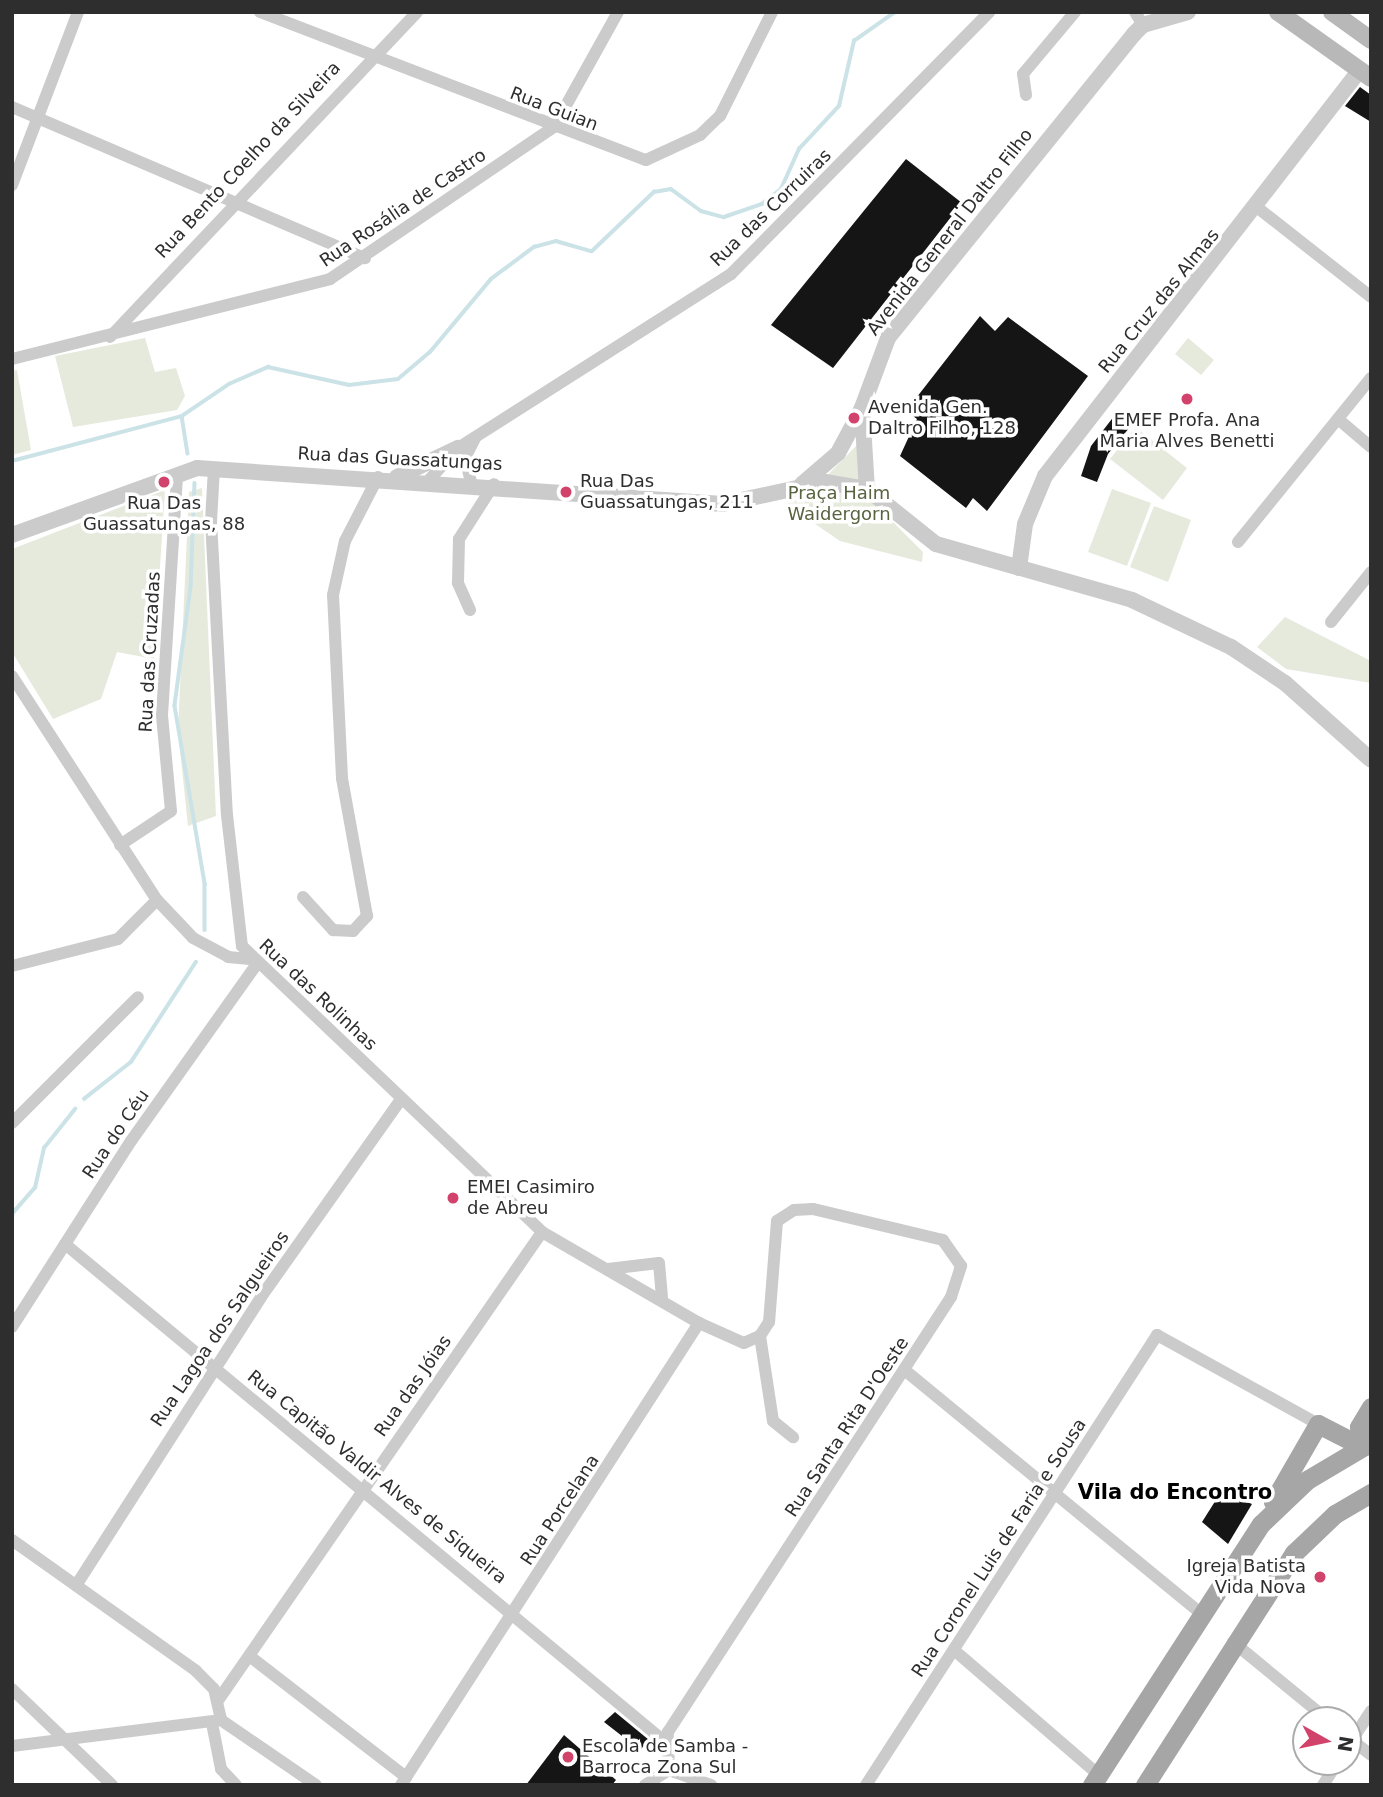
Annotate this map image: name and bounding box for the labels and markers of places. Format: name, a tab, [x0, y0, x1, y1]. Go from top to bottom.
marker: EMEF Profa. Ana Maria Alves Benetti	[1179, 391, 1195, 407]
place label: Avenida Gen. Daltro Filho, 128	[868, 397, 1016, 440]
marker: Avenida Gen. Daltro Filho, 128	[846, 410, 862, 426]
place label: EMEF Profa. Ana Maria Alves Benetti	[1100, 410, 1274, 452]
place label: Rua Das Guassatungas, 211	[580, 471, 754, 514]
marker: Rua Das Guassatungas, 88	[156, 474, 172, 490]
marker: Rua Das Guassatungas, 211	[558, 484, 574, 500]
place label: Rua Das Guassatungas, 88	[83, 493, 245, 536]
place label: EMEI Casimiro de Abreu	[467, 1177, 595, 1220]
marker: EMEI Casimiro de Abreu	[445, 1190, 461, 1206]
place label: Igreja Batista Vida Nova	[1187, 1556, 1306, 1598]
marker: Igreja Batista Vida Nova	[1312, 1569, 1328, 1585]
place label: Escola de Samba - Barroca Zona Sul	[582, 1736, 748, 1778]
marker: Escola de Samba - Barroca Zona Sul	[560, 1749, 576, 1765]

